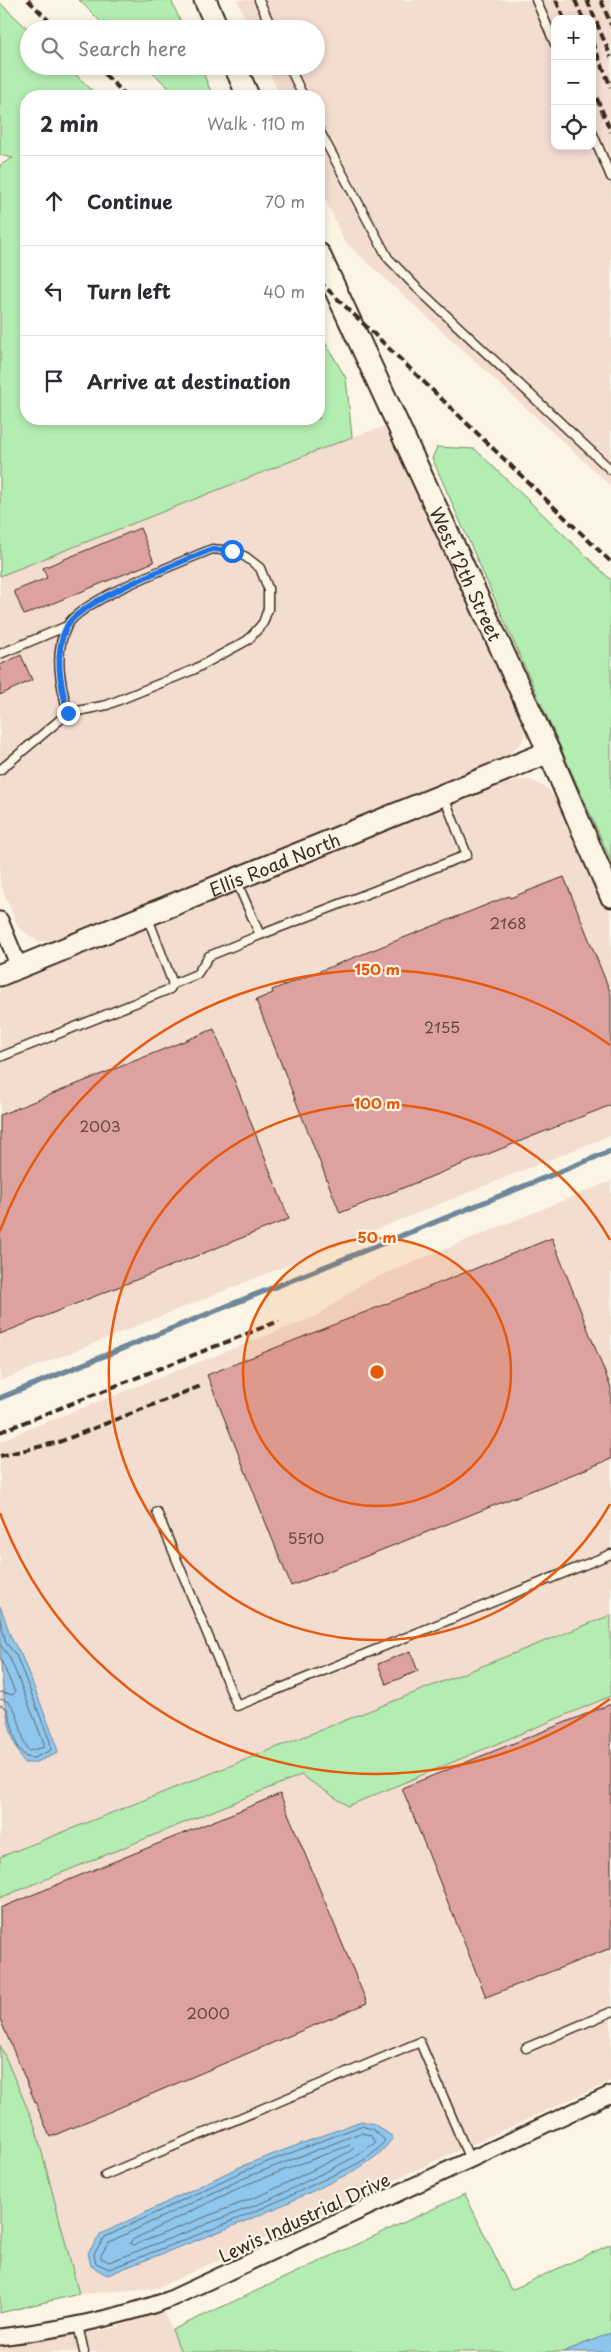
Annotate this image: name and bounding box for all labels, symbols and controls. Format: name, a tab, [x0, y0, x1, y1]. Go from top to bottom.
map controls	[551, 15, 596, 150]
button: +	[551, 15, 596, 60]
search box	[20, 20, 325, 75]
icon: search	[38, 34, 66, 62]
text: Search here	[78, 34, 187, 62]
button: −	[551, 60, 596, 105]
button: locate	[551, 105, 596, 150]
text: 2 min	[40, 107, 99, 139]
text: Walk · 110 m	[207, 111, 305, 135]
icon: ahead	[40, 187, 68, 215]
text: Continue	[87, 187, 173, 215]
text: 70 m	[265, 189, 305, 213]
icon: left	[40, 277, 68, 305]
text: Turn left	[87, 277, 171, 305]
text: 40 m	[263, 279, 305, 303]
icon: arrive	[40, 367, 68, 395]
text: Arrive at destination	[87, 367, 291, 395]
street label: West 12th Street	[424, 502, 509, 645]
route start	[221, 540, 244, 563]
route end	[57, 702, 80, 725]
street label: Ellis Road North	[205, 825, 344, 902]
house number: 2168	[489, 911, 527, 934]
text: 150 m	[354, 957, 400, 980]
house number: 2155	[424, 1015, 460, 1038]
text: 100 m	[354, 1091, 400, 1114]
house number: 2003	[79, 1114, 121, 1137]
text: 50 m	[358, 1225, 396, 1248]
centre of rings	[368, 1363, 386, 1381]
house number: 5510	[288, 1526, 324, 1549]
house number: 2000	[186, 2001, 230, 2024]
street label: Lewis Industrial Drive	[214, 2165, 394, 2269]

